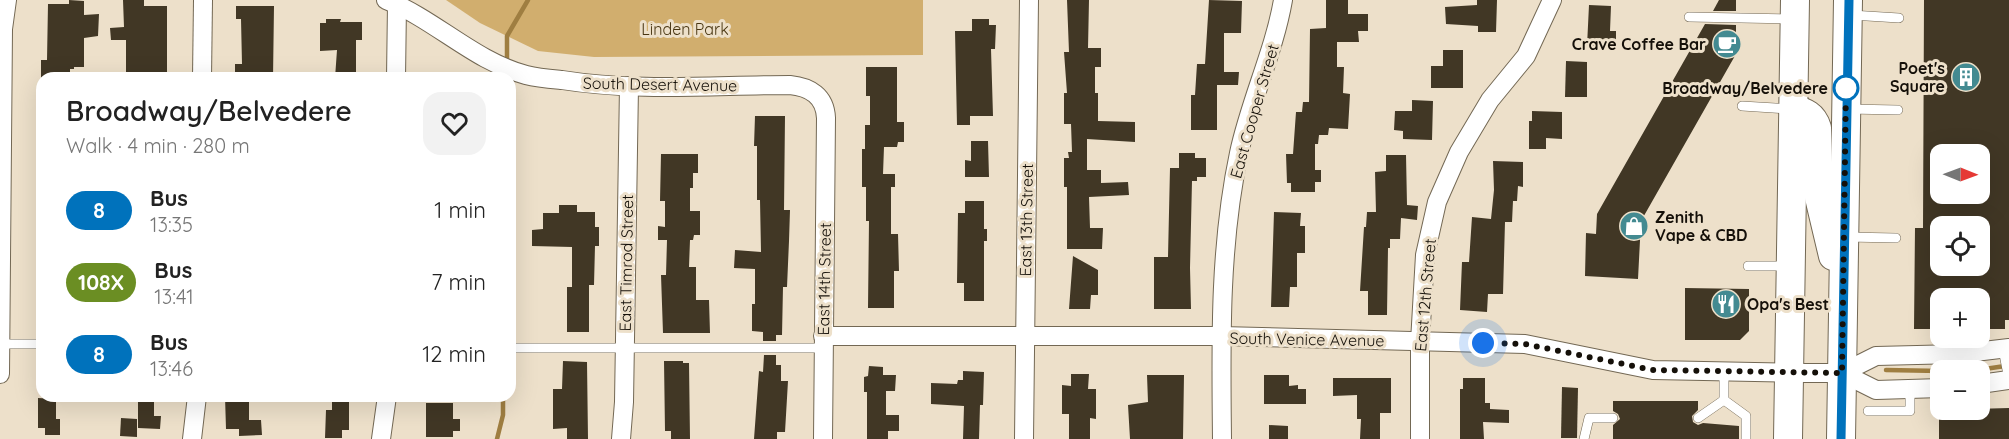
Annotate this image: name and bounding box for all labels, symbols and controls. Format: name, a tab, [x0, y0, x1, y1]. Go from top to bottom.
park label: Linden Park	[641, 19, 729, 39]
cafe icon: Crave Coffee Bar	[1711, 28, 1743, 60]
place label: Crave Coffee Bar	[1572, 34, 1706, 54]
street label: East Cooper Street	[1225, 42, 1283, 180]
place label: Poet's Square	[1890, 58, 1945, 96]
building icon: Poet's Square	[1950, 61, 1982, 93]
street label: South Desert Avenue	[583, 73, 737, 95]
marker: Broadway/Belvedere	[1833, 75, 1859, 101]
place label: Broadway/Belvedere	[1662, 78, 1828, 98]
button: heart	[423, 92, 486, 155]
text: Broadway/Belvedere	[66, 93, 352, 128]
text: Walk · 4 min · 280 m	[66, 133, 250, 158]
north arrow	[1930, 144, 1990, 204]
map controls	[1930, 144, 1990, 420]
street label: East 13th Street	[1015, 163, 1037, 277]
text: Bus	[150, 184, 188, 212]
street label: East Timrod Street	[615, 194, 637, 332]
text: 1 min	[434, 196, 486, 224]
text: 8	[93, 197, 105, 223]
place label: Zenith Vape & CBD	[1655, 207, 1747, 245]
shop icon: Zenith Vape & CBD	[1618, 210, 1650, 242]
text: 13:35	[150, 212, 193, 237]
button: locate	[1930, 216, 1990, 276]
street label: East 14th Street	[813, 222, 835, 336]
street label: East 12th Street	[1410, 238, 1440, 352]
text: Bus	[154, 256, 192, 284]
text: 7 min	[431, 268, 486, 296]
text: 108X	[78, 269, 124, 295]
text: 13:41	[154, 284, 194, 309]
restaurant icon: Opa's Best	[1710, 288, 1742, 320]
button: +	[1930, 288, 1990, 348]
place label: Opa's Best	[1747, 294, 1829, 314]
text: Bus	[150, 328, 188, 356]
street label: South Venice Avenue	[1229, 328, 1385, 350]
your location	[1468, 328, 1498, 358]
text: 12 min	[422, 340, 486, 368]
text: 8	[93, 341, 105, 367]
text: 13:46	[150, 356, 193, 381]
button: −	[1930, 360, 1990, 420]

